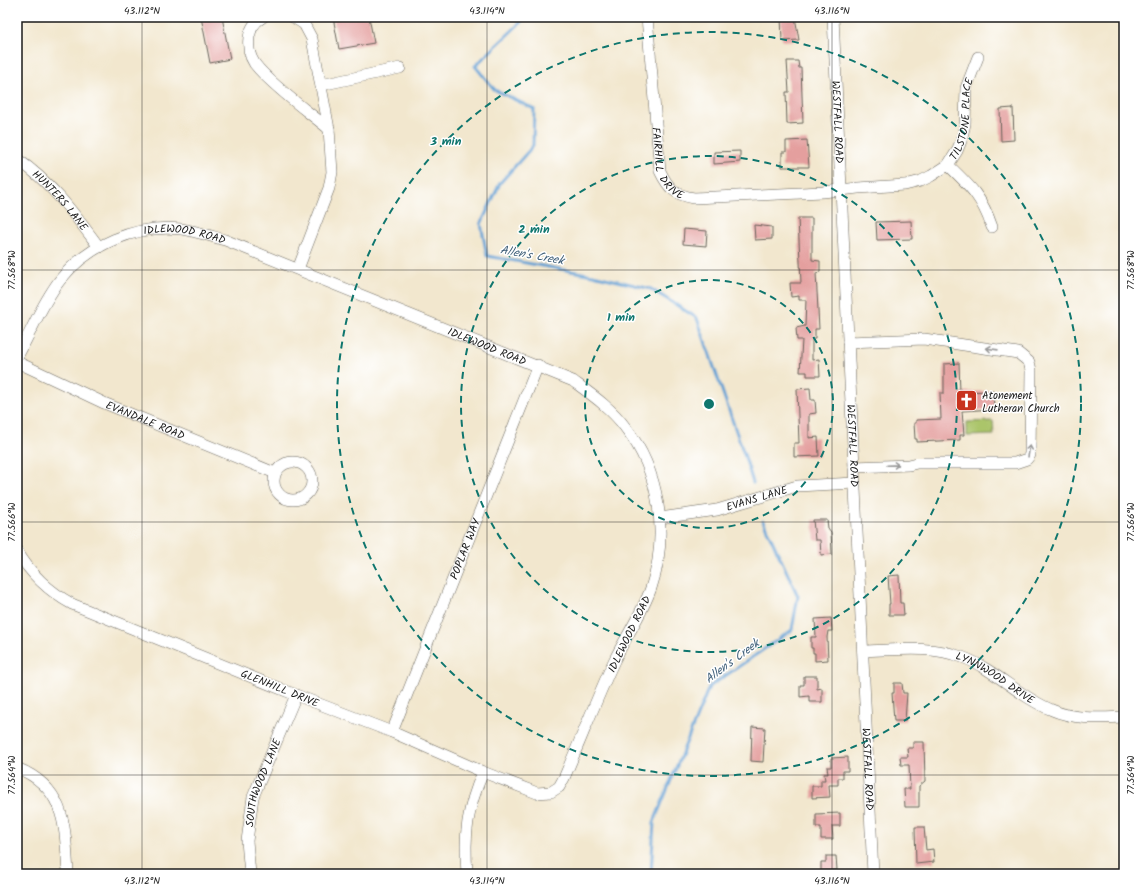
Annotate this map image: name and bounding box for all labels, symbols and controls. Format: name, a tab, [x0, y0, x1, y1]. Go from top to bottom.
text: 43.112°N	[124, 3, 160, 19]
text: 43.114°N	[469, 3, 505, 19]
text: 43.116°N	[814, 3, 850, 19]
street label: TILSTONE PLACE	[945, 75, 979, 164]
street label: WESTFALL ROAD	[826, 80, 848, 164]
street label: FAIRHILL DRIVE	[646, 127, 687, 205]
text: 3 min	[430, 132, 462, 151]
street label: HUNTERS LANE	[27, 166, 92, 236]
street label: IDLEWOOD ROAD	[142, 220, 228, 250]
text: 2 min	[518, 220, 550, 239]
water label: Allen's Creek	[499, 241, 568, 271]
text: 77.568°W	[4, 250, 20, 290]
text: 77.568°W	[1123, 250, 1139, 290]
text: 1 min	[607, 308, 635, 327]
street label: IDLEWOOD ROAD	[444, 323, 529, 371]
one-way arrow	[986, 345, 999, 353]
place label: Atonement Lutheran Church	[982, 387, 1060, 418]
church icon: Atonement Lutheran Church	[954, 388, 980, 414]
street label: EVANDALE ROAD	[103, 397, 187, 445]
centre of rings	[702, 397, 716, 411]
street label: WESTFALL ROAD	[841, 404, 863, 487]
one-way arrow	[1025, 445, 1033, 458]
one-way arrow	[886, 462, 899, 469]
street label: EVANS LANE	[724, 481, 790, 517]
text: 77.566°W	[4, 502, 20, 542]
text: 77.566°W	[1123, 502, 1139, 542]
street label: POPLAR WAY	[446, 516, 486, 582]
street label: IDLEWOOD ROAD	[604, 593, 656, 676]
water label: Allen's Creek	[701, 633, 766, 688]
street label: LYNNWOOD DRIVE	[953, 647, 1038, 710]
street label: GLENHILL DRIVE	[238, 665, 322, 713]
street label: WESTFALL ROAD	[856, 728, 878, 811]
street label: SOUTHWOOD LANE	[241, 736, 287, 828]
text: 77.564°W	[4, 755, 20, 795]
text: 77.564°W	[1123, 755, 1139, 795]
text: 43.112°N	[124, 873, 160, 889]
text: 43.114°N	[469, 873, 505, 889]
text: 43.116°N	[814, 873, 850, 889]

